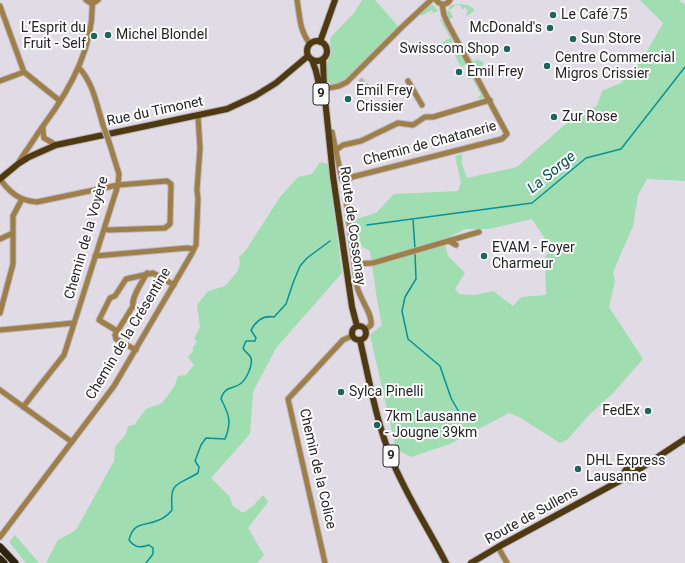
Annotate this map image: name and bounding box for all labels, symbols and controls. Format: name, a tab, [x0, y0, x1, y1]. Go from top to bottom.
place label: Le Café 75	[561, 7, 628, 23]
marker: Le Café 75	[548, 10, 558, 20]
place label: L’Esprit du Fruit - Self	[21, 20, 86, 52]
place label: McDonald's	[470, 20, 542, 36]
marker: McDonald's	[545, 23, 555, 33]
place label: Michel Blondel	[116, 27, 208, 43]
marker: Michel Blondel	[103, 30, 113, 40]
marker: L’Esprit du Fruit - Self	[89, 31, 99, 41]
place label: Sun Store	[581, 31, 641, 47]
marker: Sun Store	[568, 34, 578, 44]
place label: Swisscom Shop	[399, 41, 499, 57]
marker: Swisscom Shop	[502, 44, 512, 54]
place label: Centre Commercial Migros Crissier	[555, 50, 675, 82]
marker: Centre Commercial Migros Crissier	[542, 61, 552, 71]
place label: Emil Frey	[467, 64, 524, 80]
marker: Emil Frey	[454, 67, 464, 77]
road number: 9	[313, 83, 329, 105]
place label: Emil Frey Crissier	[356, 83, 413, 116]
street label: Rue du Timonet	[105, 94, 205, 130]
marker: Emil Frey Crissier	[343, 94, 353, 104]
place label: Zur Rose	[562, 109, 617, 125]
marker: Zur Rose	[549, 112, 559, 122]
street label: Chemin de Chatanerie	[362, 118, 498, 170]
water label: La Sorge	[524, 148, 580, 198]
street label: Route de Cossonay	[335, 165, 369, 287]
street label: Chemin de la Voyère	[61, 175, 113, 301]
place label: EVAM - Foyer Charmeur	[492, 240, 575, 272]
marker: EVAM - Foyer Charmeur	[479, 251, 489, 261]
street label: Chemin de la Crésentine	[83, 265, 175, 403]
place label: Sylca Pinelli	[349, 384, 423, 400]
marker: Sylca Pinelli	[336, 387, 346, 397]
place label: FedEx	[602, 403, 640, 419]
marker: FedEx	[643, 406, 653, 416]
street label: Chemin de la Colice	[295, 407, 339, 531]
place label: 7km Lausanne - Jougne 39km	[385, 409, 477, 442]
marker: 7km Lausanne - Jougne 39km	[372, 420, 382, 430]
road number: 9	[383, 445, 399, 467]
place label: DHL Express Lausanne	[586, 453, 665, 486]
marker: DHL Express Lausanne	[573, 464, 583, 474]
street label: Route de Sullens	[483, 483, 581, 549]

